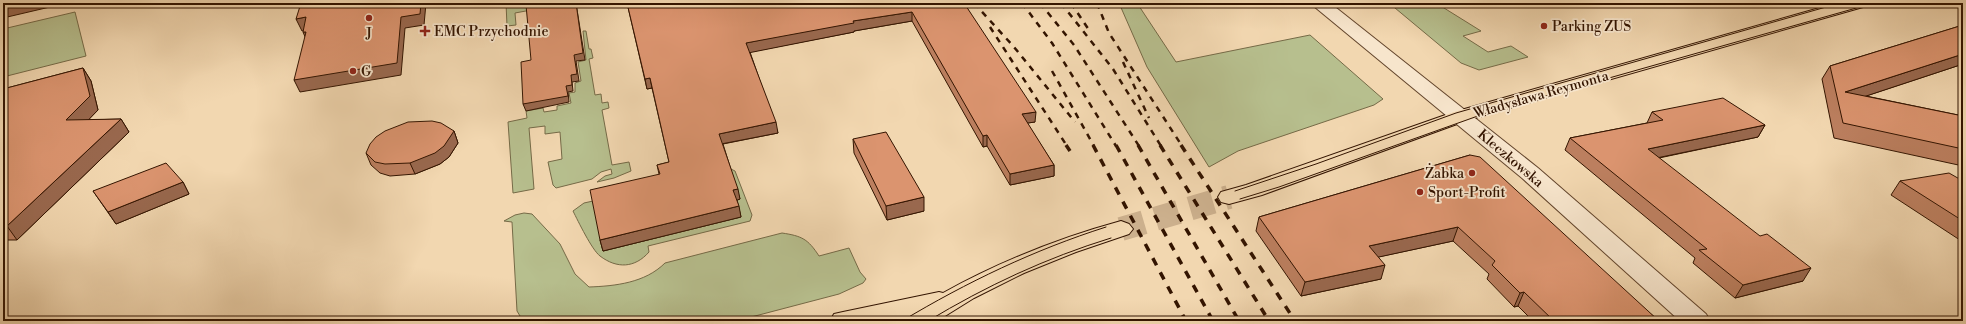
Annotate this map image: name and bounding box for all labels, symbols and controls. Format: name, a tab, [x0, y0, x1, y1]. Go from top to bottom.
marker: J	[364, 13, 374, 23]
place label: Parking ZUS	[1552, 18, 1631, 36]
marker: Parking ZUS	[1539, 21, 1549, 31]
place label: EMC Przychodnie	[434, 23, 549, 41]
place label: J	[365, 25, 372, 43]
marker: EMC Przychodnie	[419, 25, 431, 37]
place label: G	[361, 63, 372, 81]
marker: G	[348, 66, 358, 76]
street label: Władysława Reymonta	[1471, 67, 1612, 123]
street label: Kleczkowska	[1474, 126, 1548, 192]
place label: Żabka	[1425, 163, 1465, 183]
marker: Żabka	[1467, 168, 1477, 178]
place label: Sport-Profit	[1428, 184, 1505, 202]
marker: Sport-Profit	[1415, 187, 1425, 197]

